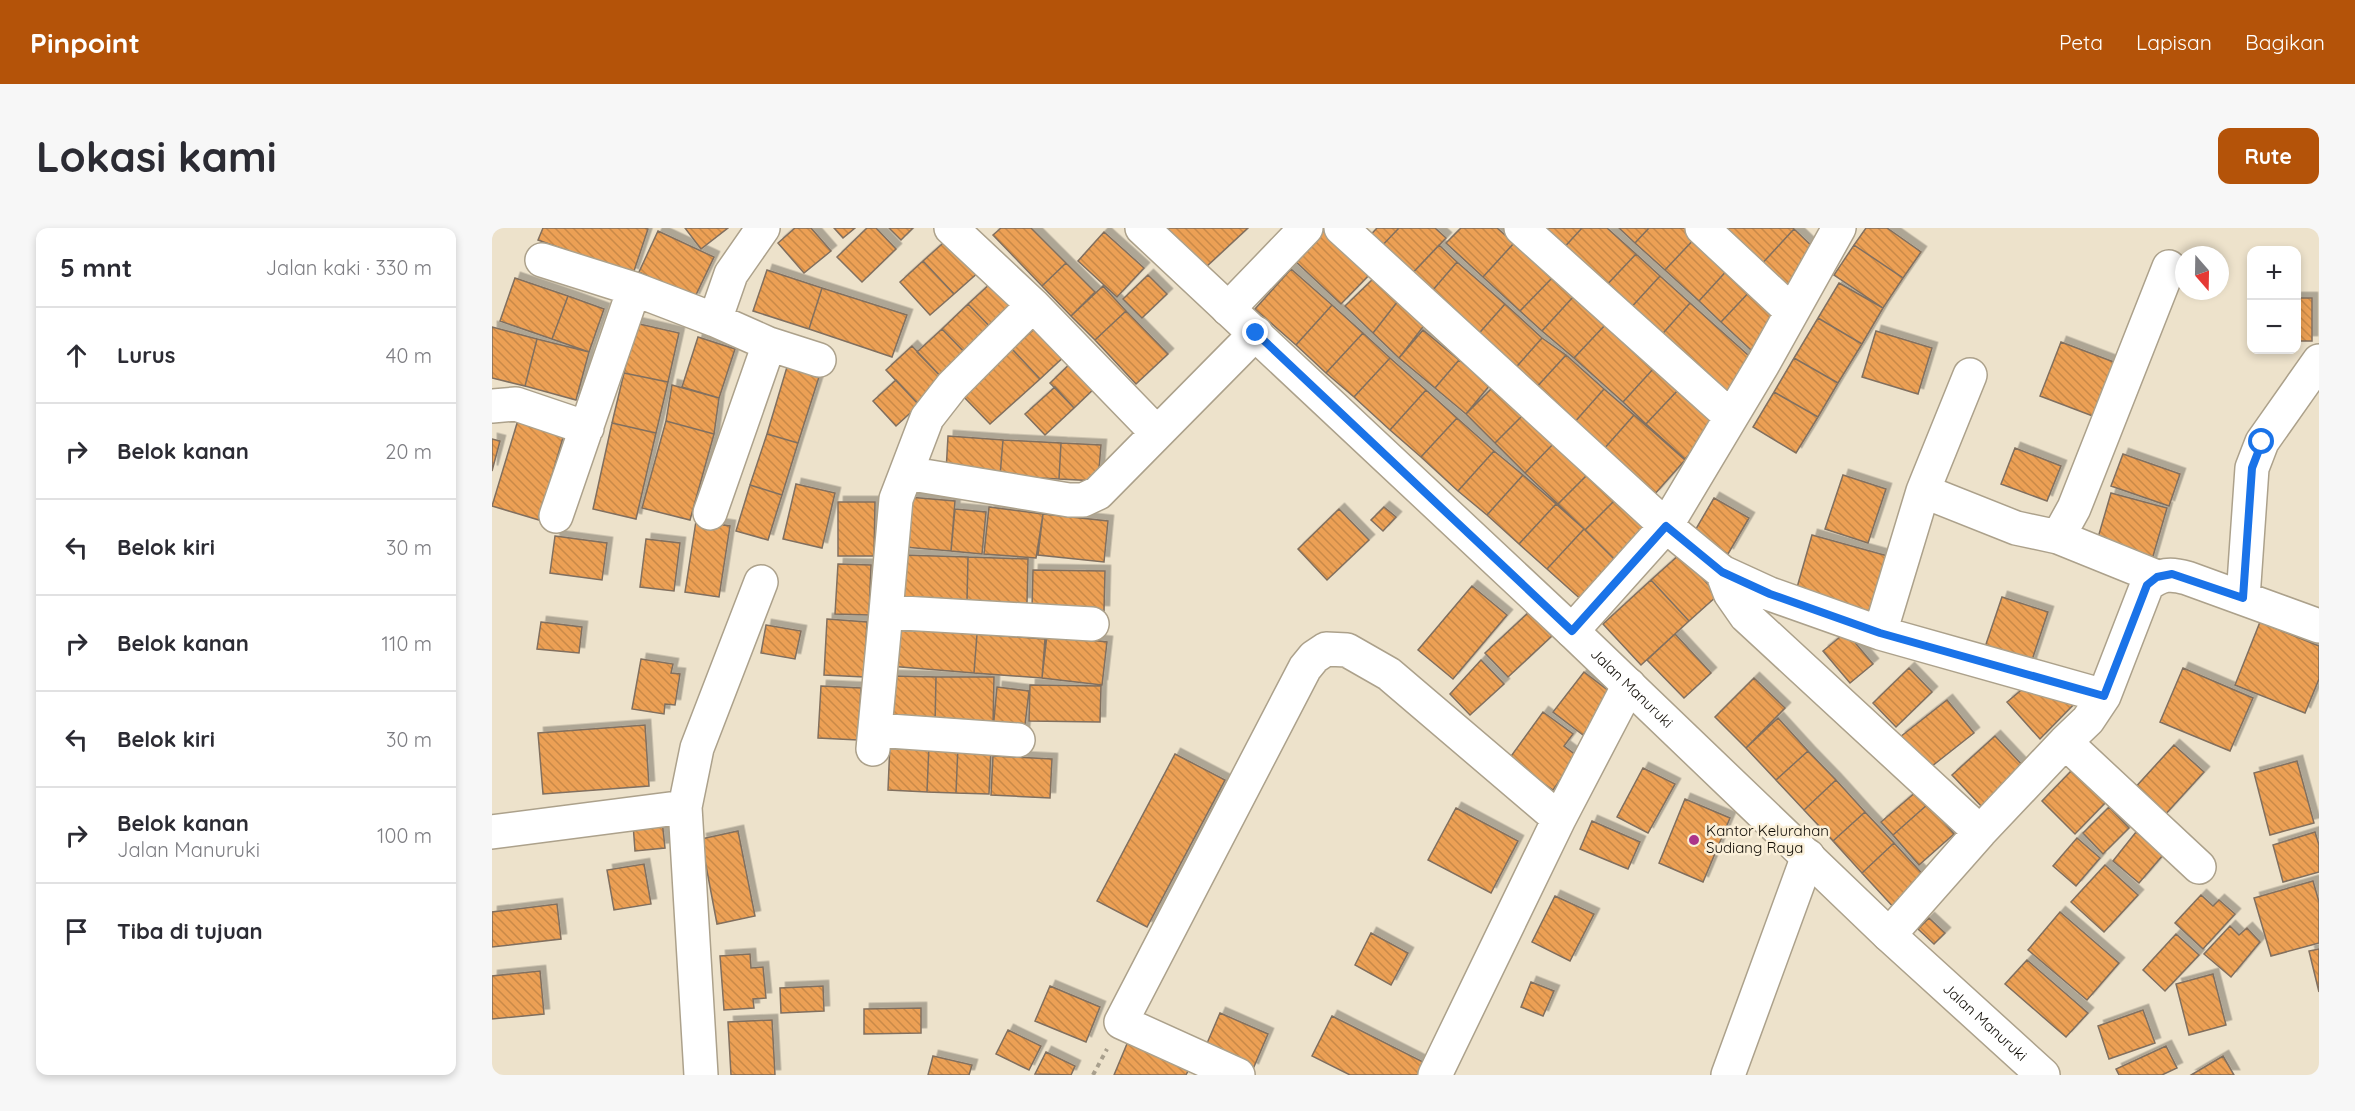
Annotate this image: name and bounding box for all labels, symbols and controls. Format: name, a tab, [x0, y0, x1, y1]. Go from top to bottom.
text: Pinpoint	[30, 25, 140, 60]
text: Peta	[2059, 29, 2103, 55]
text: Lapisan	[2136, 29, 2212, 55]
text: Bagikan	[2245, 29, 2325, 55]
button: Rute	[2218, 128, 2319, 184]
text: Lokasi kami	[36, 130, 277, 183]
north arrow	[2175, 246, 2229, 300]
map controls	[2247, 246, 2301, 354]
button: +	[2247, 246, 2301, 300]
text: 5 mnt	[60, 251, 132, 284]
text: Jalan kaki · 330 m	[266, 255, 432, 280]
button: −	[2247, 300, 2301, 354]
route end	[1242, 319, 1268, 345]
icon: ahead	[60, 339, 93, 372]
text: Lurus	[117, 341, 175, 369]
text: 40 m	[386, 343, 432, 368]
route start	[2248, 428, 2274, 454]
icon: right	[60, 435, 93, 468]
text: Belok kanan	[117, 437, 249, 465]
text: 20 m	[385, 439, 432, 464]
icon: left	[60, 531, 93, 564]
text: Belok kiri	[117, 533, 215, 561]
text: 30 m	[386, 535, 432, 560]
icon: right	[60, 627, 93, 660]
text: Belok kanan	[117, 629, 249, 657]
text: 110 m	[382, 631, 432, 656]
street label: Jalan Manuruki	[1587, 644, 1677, 732]
icon: left	[60, 723, 93, 756]
text: Belok kiri	[117, 725, 215, 753]
text: 30 m	[386, 727, 432, 752]
text: Belok kanan	[117, 809, 249, 837]
icon: right	[60, 819, 93, 852]
place label: Kantor Kelurahan Sudiang Raya	[1706, 821, 1829, 857]
text: 100 m	[377, 823, 432, 848]
marker: Kantor Kelurahan Sudiang Raya	[1687, 833, 1701, 847]
text: Jalan Manuruki	[117, 837, 260, 862]
icon: arrive	[60, 915, 93, 948]
text: Tiba di tujuan	[117, 917, 263, 945]
street label: Jalan Manuruki	[1939, 979, 2031, 1065]

